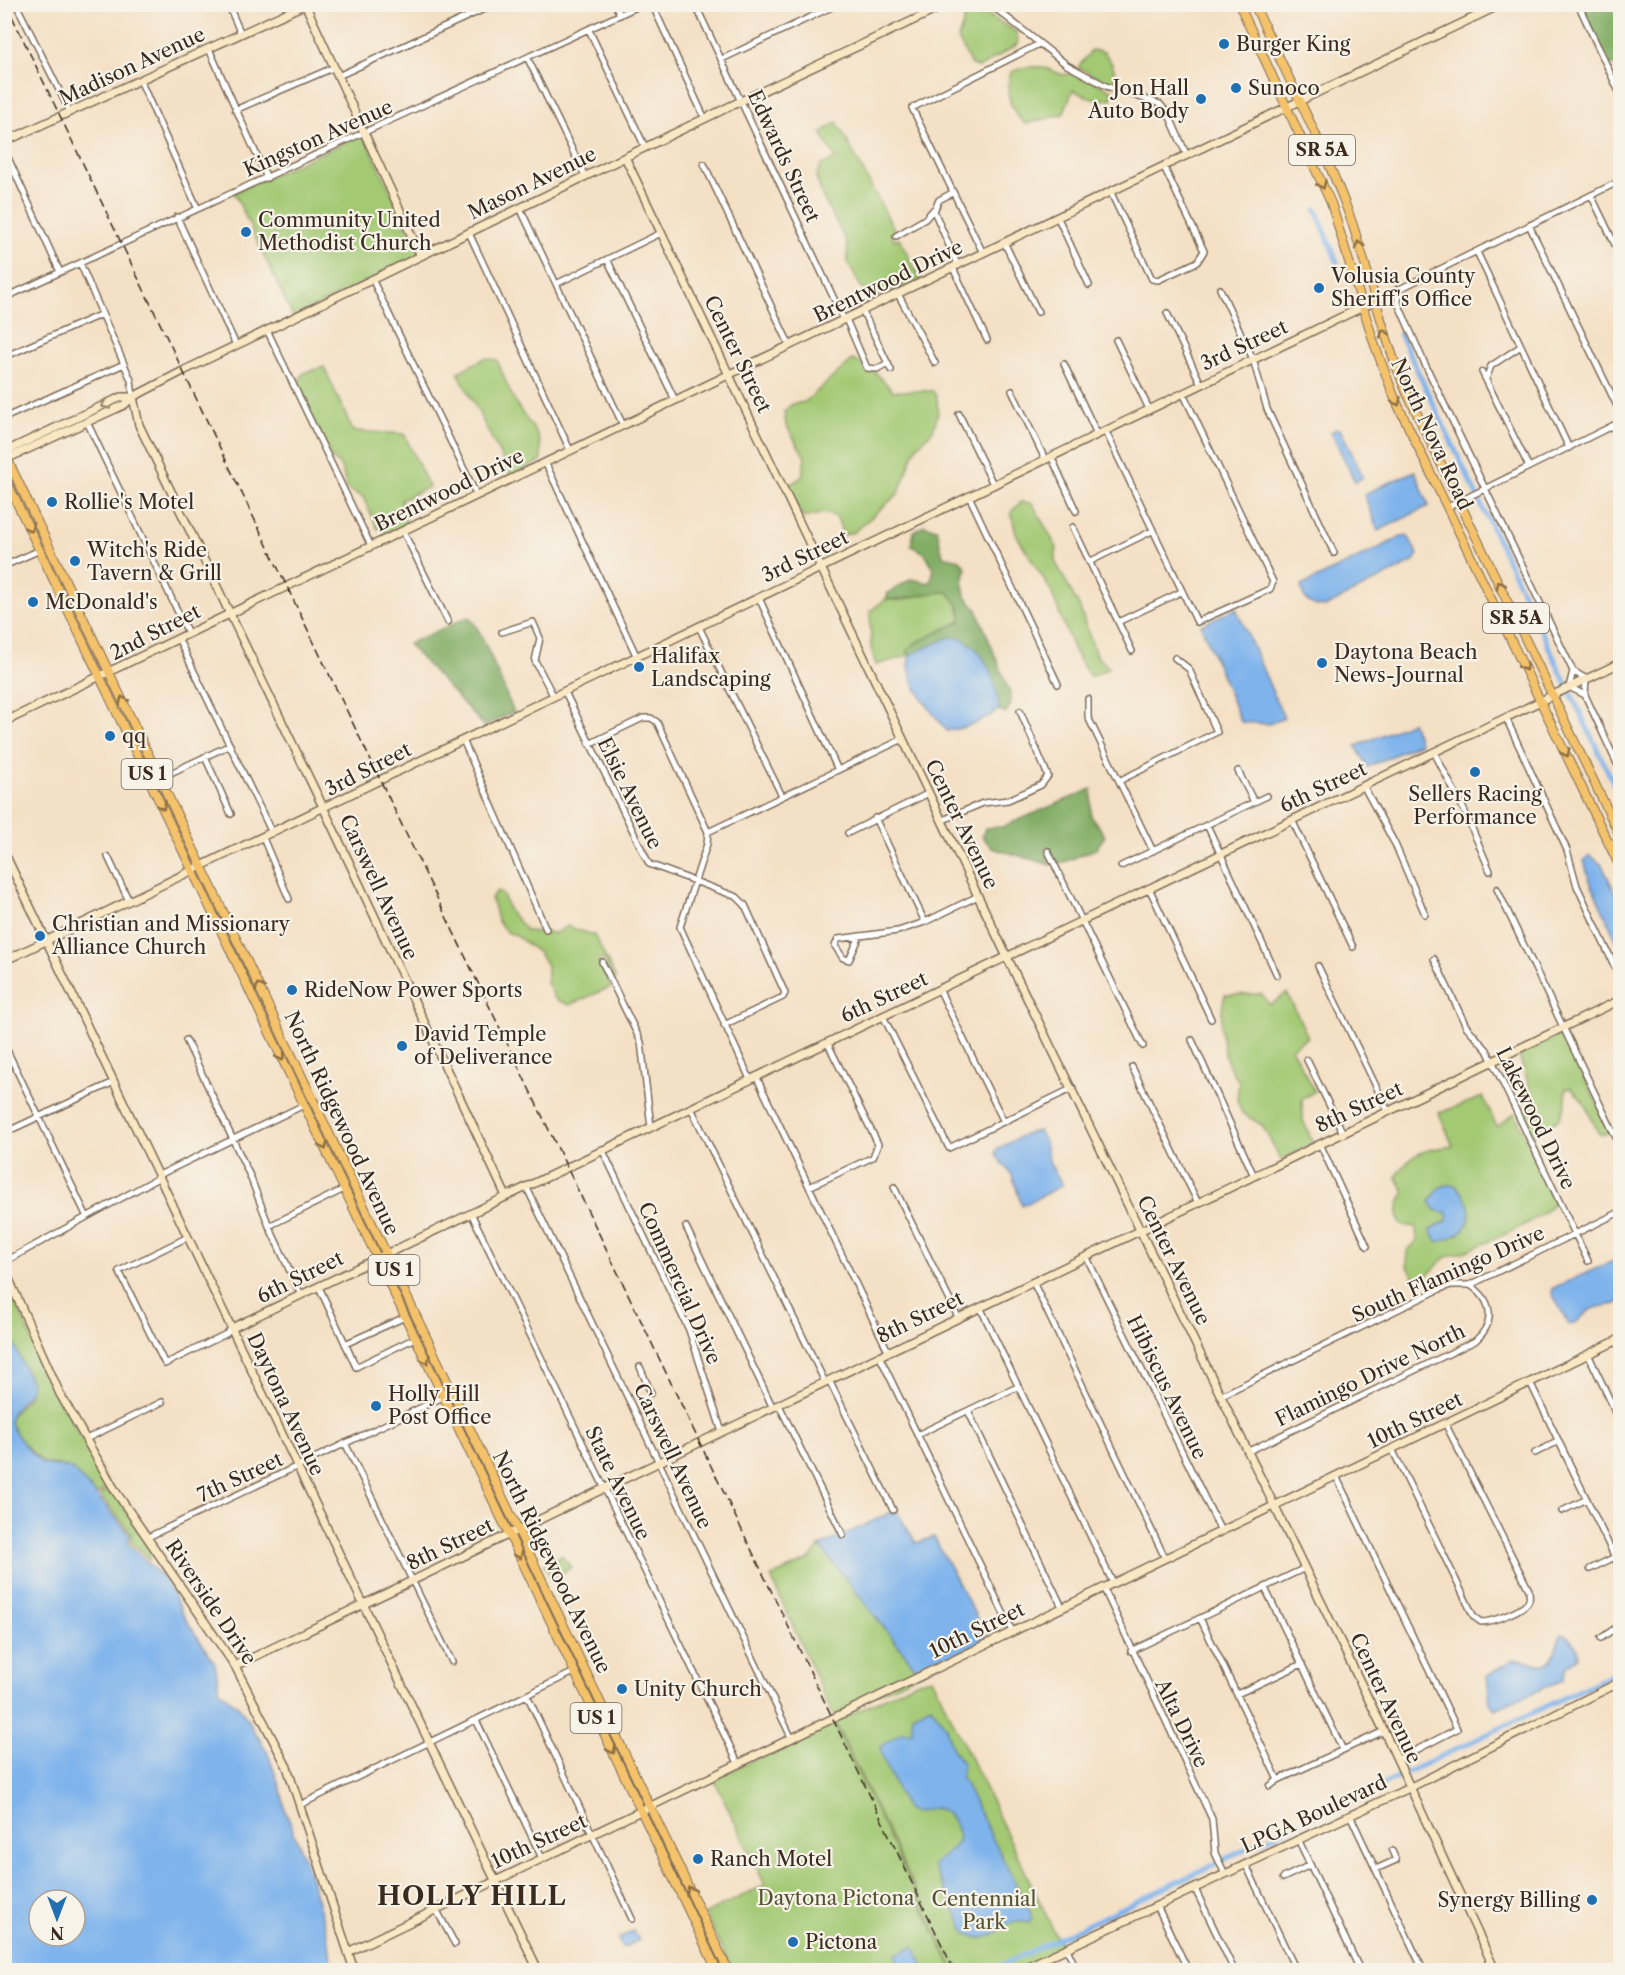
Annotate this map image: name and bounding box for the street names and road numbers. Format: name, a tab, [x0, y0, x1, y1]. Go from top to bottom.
street label: Madison Avenue	[55, 22, 209, 110]
street label: Edwards Street	[743, 86, 825, 226]
street label: Kingston Avenue	[240, 94, 396, 182]
road number: SR 5A	[1289, 135, 1355, 165]
street label: Mason Avenue	[464, 142, 600, 224]
street label: Brentwood Drive	[810, 235, 966, 327]
street label: Center Street	[699, 291, 777, 417]
street label: 3rd Street	[1197, 314, 1291, 376]
street label: North Nova Road	[1386, 354, 1478, 514]
street label: Brentwood Drive	[371, 444, 527, 536]
street label: 3rd Street	[758, 525, 852, 587]
street label: 2nd Street	[106, 599, 204, 665]
road number: SR 5A	[1483, 603, 1549, 633]
street label: Elsie Avenue	[593, 733, 667, 853]
street label: 3rd Street	[321, 737, 415, 801]
street label: Center Avenue	[920, 755, 1004, 893]
street label: 6th Street	[1276, 756, 1370, 818]
road number: US 1	[122, 759, 172, 789]
street label: Carswell Avenue	[335, 810, 423, 964]
street label: 6th Street	[837, 966, 931, 1028]
street label: North Ridgewood Avenue	[280, 1007, 404, 1239]
street label: Lakewood Drive	[1491, 1043, 1581, 1193]
street label: 8th Street	[1312, 1076, 1406, 1138]
street label: Center Avenue	[1132, 1191, 1216, 1329]
street label: Commercial Drive	[634, 1198, 726, 1368]
street label: South Flamingo Drive	[1348, 1221, 1548, 1327]
street label: 6th Street	[253, 1246, 347, 1308]
road number: US 1	[368, 1255, 420, 1285]
street label: 8th Street	[873, 1286, 967, 1348]
street label: Hibiscus Avenue	[1122, 1311, 1212, 1463]
street label: Flamingo Drive North	[1271, 1318, 1469, 1431]
street label: Daytona Avenue	[242, 1329, 330, 1479]
street label: Carswell Avenue	[629, 1379, 717, 1533]
street label: 10th Street	[1364, 1387, 1466, 1453]
street label: State Avenue	[580, 1422, 656, 1544]
street label: 7th Street	[193, 1447, 287, 1507]
street label: North Ridgewood Avenue	[488, 1447, 616, 1677]
street label: 8th Street	[403, 1513, 497, 1575]
street label: Riverside Drive	[160, 1535, 262, 1669]
street label: 10th Street	[926, 1597, 1028, 1663]
street label: Center Avenue	[1345, 1629, 1427, 1767]
street label: Alta Drive	[1150, 1674, 1214, 1771]
road number: US 1	[570, 1703, 622, 1733]
street label: LPGA Boulevard	[1237, 1770, 1391, 1858]
street label: 10th Street	[487, 1808, 591, 1874]

